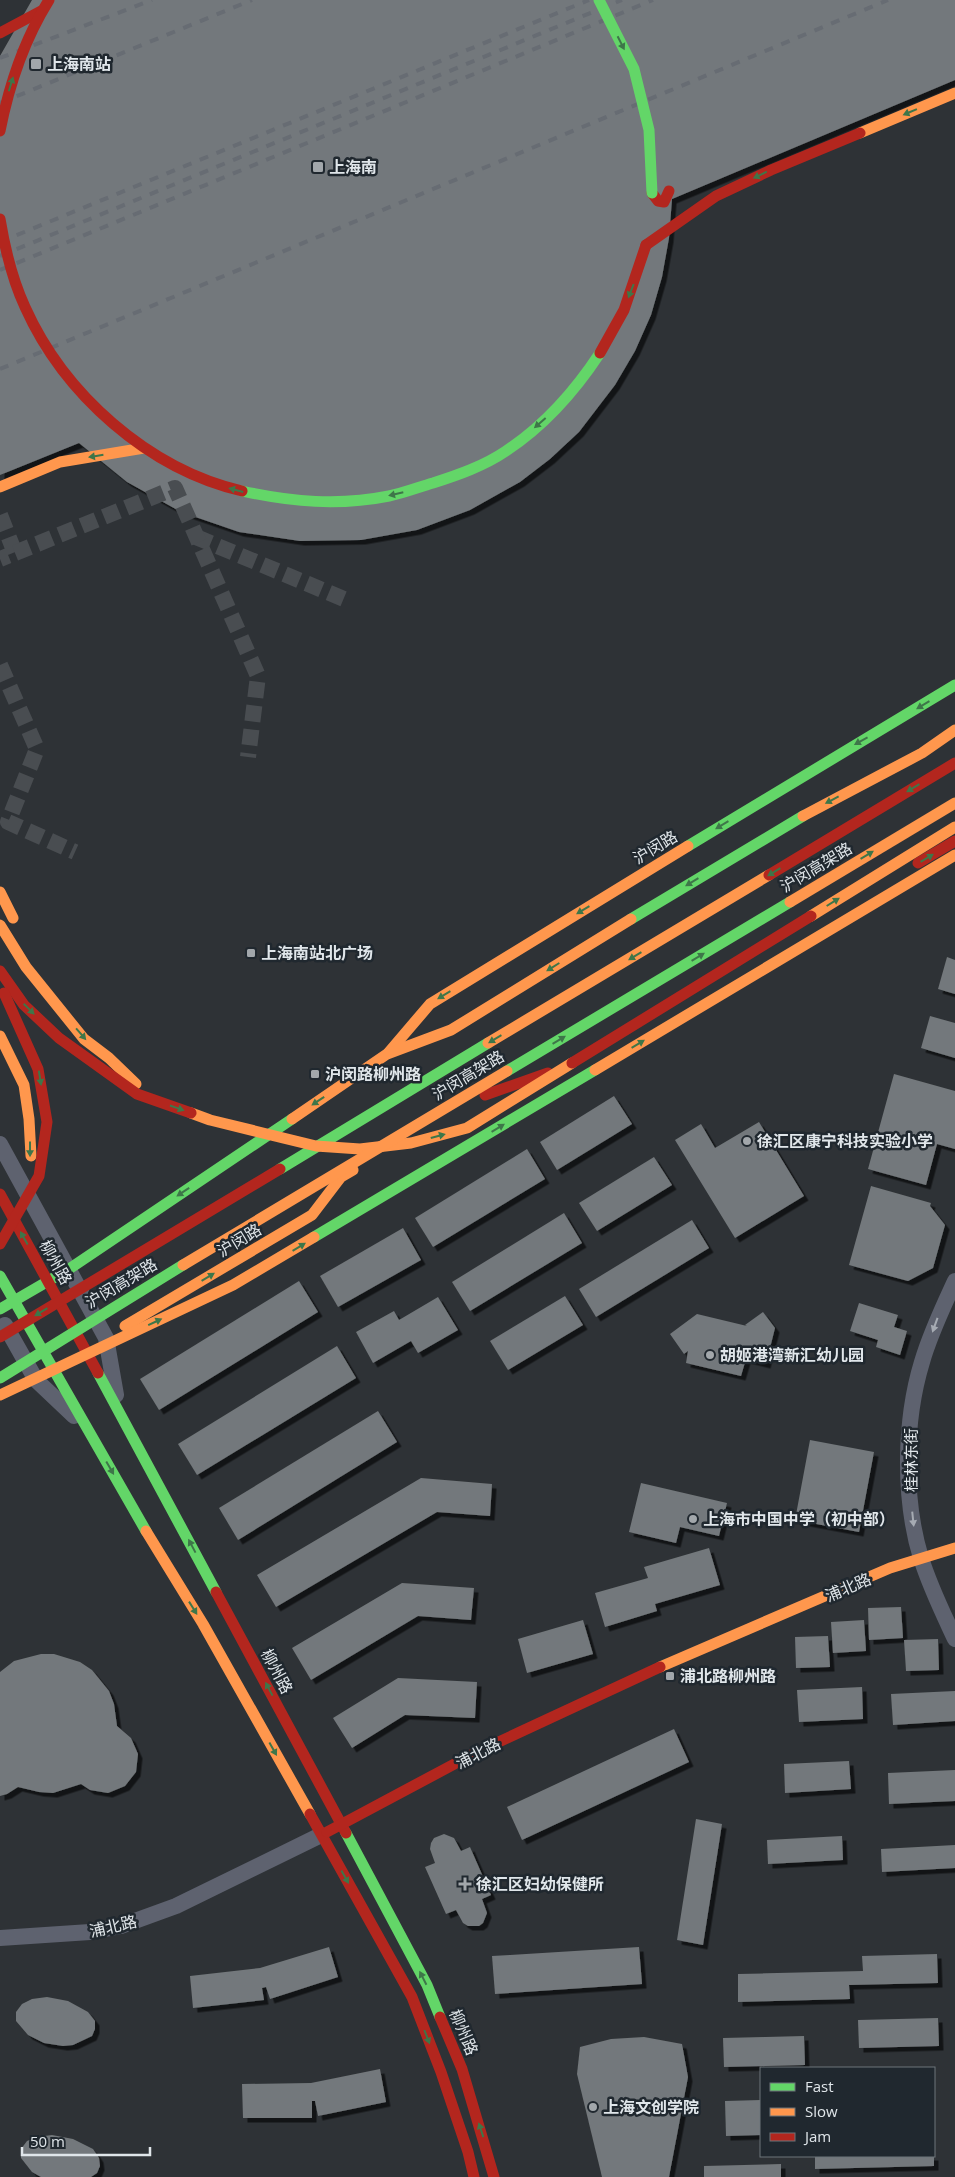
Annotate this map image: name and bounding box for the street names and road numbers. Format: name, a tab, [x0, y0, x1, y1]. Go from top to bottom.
street label: 沪闵路	[629, 825, 681, 869]
street label: 沪闵高架路	[776, 837, 856, 897]
street label: 沪闵高架路	[428, 1045, 508, 1105]
street label: 沪闵路	[213, 1218, 265, 1262]
street label: 柳州路	[35, 1236, 77, 1288]
street label: 沪闵高架路	[81, 1253, 161, 1313]
street label: 桂林东街	[900, 1428, 922, 1492]
street label: 浦北路	[822, 1567, 874, 1607]
street label: 柳州路	[256, 1645, 298, 1697]
street label: 浦北路	[452, 1732, 504, 1774]
street label: 浦北路	[87, 1910, 139, 1942]
street label: 柳州路	[444, 2006, 484, 2058]

